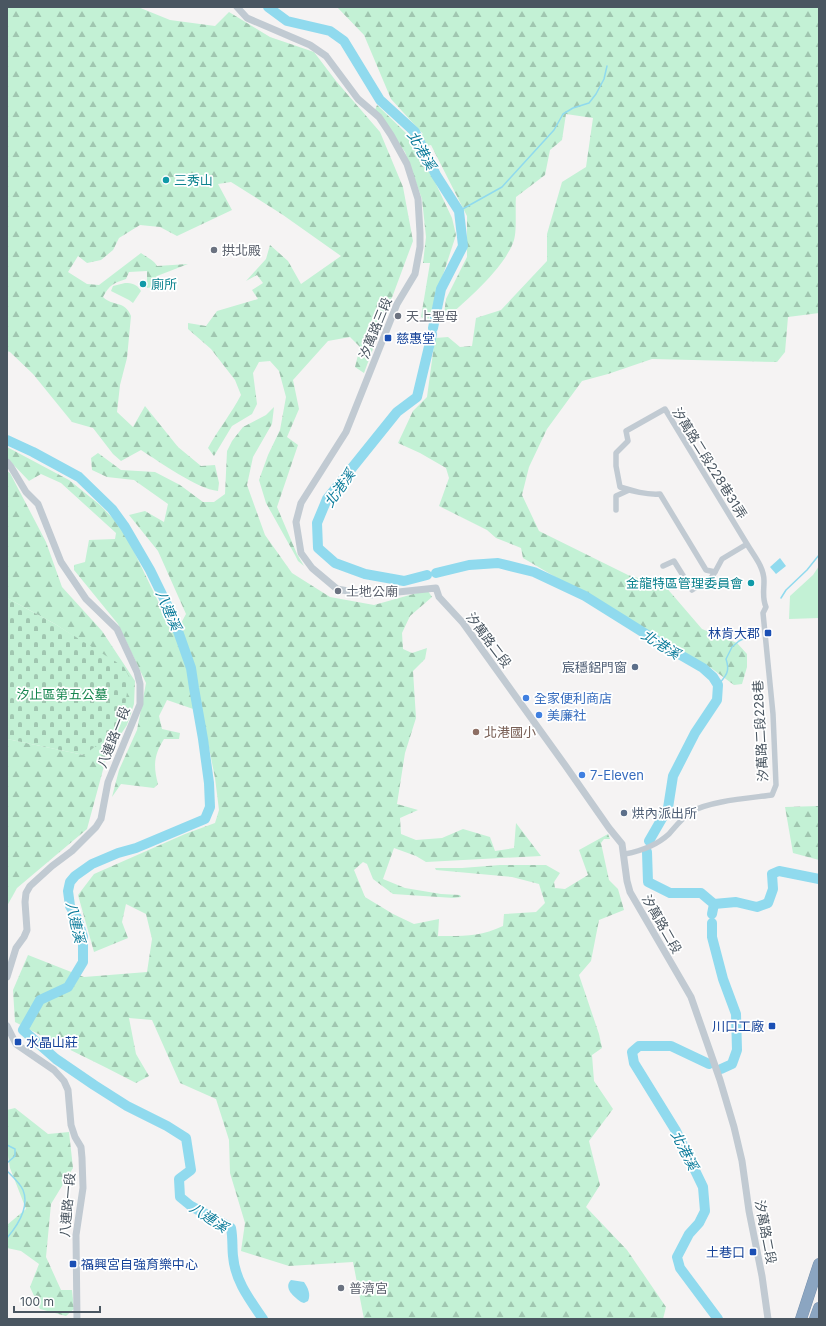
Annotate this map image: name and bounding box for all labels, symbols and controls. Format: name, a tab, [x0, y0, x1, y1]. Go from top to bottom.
water label: 北港溪	[404, 128, 441, 174]
place label: 三秀山	[174, 172, 213, 188]
marker: 三秀山	[161, 175, 171, 185]
place label: 拱北殿	[222, 242, 261, 258]
marker: 拱北殿	[209, 245, 219, 255]
place label: 廁所	[151, 276, 177, 292]
marker: 廁所	[138, 279, 148, 289]
street label: 汐萬路三段	[355, 295, 395, 361]
place label: 天上聖母	[406, 308, 458, 324]
marker: 天上聖母	[393, 311, 403, 321]
place label: 慈惠堂	[396, 330, 435, 346]
marker: 慈惠堂	[383, 333, 393, 343]
street label: 汐萬路二段228巷31弄	[669, 404, 751, 522]
water label: 北港溪	[320, 464, 359, 510]
place label: 金龍特區管理委員會	[626, 575, 743, 591]
marker: 金龍特區管理委員會	[746, 578, 756, 588]
place label: 土地公廟	[346, 583, 398, 599]
marker: 土地公廟	[333, 586, 343, 596]
water label: 八連溪	[153, 587, 186, 634]
street label: 汐萬路二段	[463, 609, 515, 671]
place label: 林肯大郡	[708, 625, 760, 641]
water label: 北港溪	[639, 626, 685, 663]
marker: 林肯大郡	[763, 628, 773, 638]
place label: 宸穩鋁門窗	[562, 659, 627, 675]
marker: 宸穩鋁門窗	[630, 662, 640, 672]
street label: 汐萬路二段228巷	[749, 680, 771, 782]
park label: 汐止區第五公墓	[16, 686, 108, 702]
place label: 全家便利商店	[534, 690, 612, 706]
marker: 全家便利商店	[521, 693, 531, 703]
street label: 八連路一段	[93, 704, 133, 770]
place label: 美廉社	[547, 707, 586, 723]
marker: 美廉社	[534, 710, 544, 720]
place label: 北港國小	[484, 724, 536, 740]
marker: 北港國小	[471, 727, 481, 737]
place label: 7-Eleven	[590, 767, 644, 783]
marker: 7-Eleven	[577, 770, 587, 780]
place label: 烘內派出所	[632, 805, 697, 821]
marker: 烘內派出所	[619, 808, 629, 818]
street label: 汐萬路二段	[639, 892, 685, 956]
water label: 八連溪	[63, 900, 89, 946]
place label: 川口工廠	[712, 1018, 764, 1034]
marker: 川口工廠	[767, 1021, 777, 1031]
place label: 水晶山莊	[26, 1034, 78, 1050]
marker: 水晶山莊	[13, 1037, 23, 1047]
water label: 北港溪	[668, 1127, 703, 1174]
street label: 八連路一段	[56, 1172, 78, 1238]
water label: 八連溪	[187, 1198, 233, 1237]
street label: 汐萬路二段	[752, 1199, 780, 1265]
place label: 土巷口	[706, 1244, 745, 1260]
marker: 土巷口	[748, 1247, 758, 1257]
place label: 福興宮自強育樂中心	[81, 1256, 198, 1272]
marker: 福興宮自強育樂中心	[68, 1259, 78, 1269]
place label: 普濟宮	[349, 1280, 388, 1296]
marker: 普濟宮	[336, 1283, 346, 1293]
scale bar	[14, 1288, 100, 1314]
text: 100 m	[20, 1294, 54, 1309]

